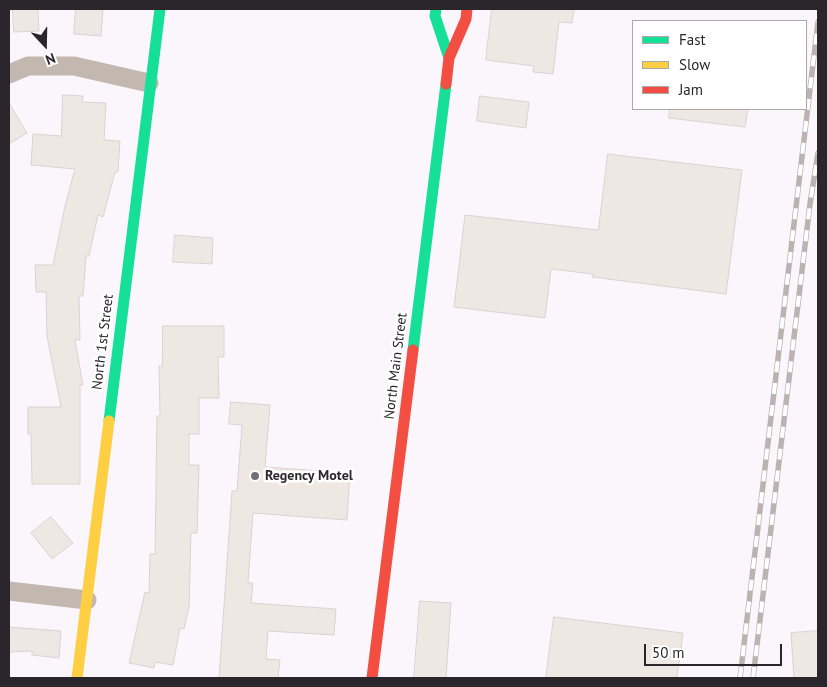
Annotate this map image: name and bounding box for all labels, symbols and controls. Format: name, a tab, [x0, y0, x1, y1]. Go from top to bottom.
north arrow	[20, 20, 70, 70]
legend	[632, 20, 807, 110]
text: Fast	[679, 30, 706, 49]
text: N	[43, 49, 58, 69]
text: Slow	[679, 55, 710, 74]
text: Jam	[679, 80, 703, 99]
street label: North 1st Street	[89, 293, 117, 391]
street label: North Main Street	[381, 312, 411, 420]
place label: Regency Motel	[265, 468, 353, 484]
marker: Regency Motel	[249, 470, 261, 482]
scale bar	[647, 634, 784, 666]
text: 50 m	[652, 643, 685, 662]

